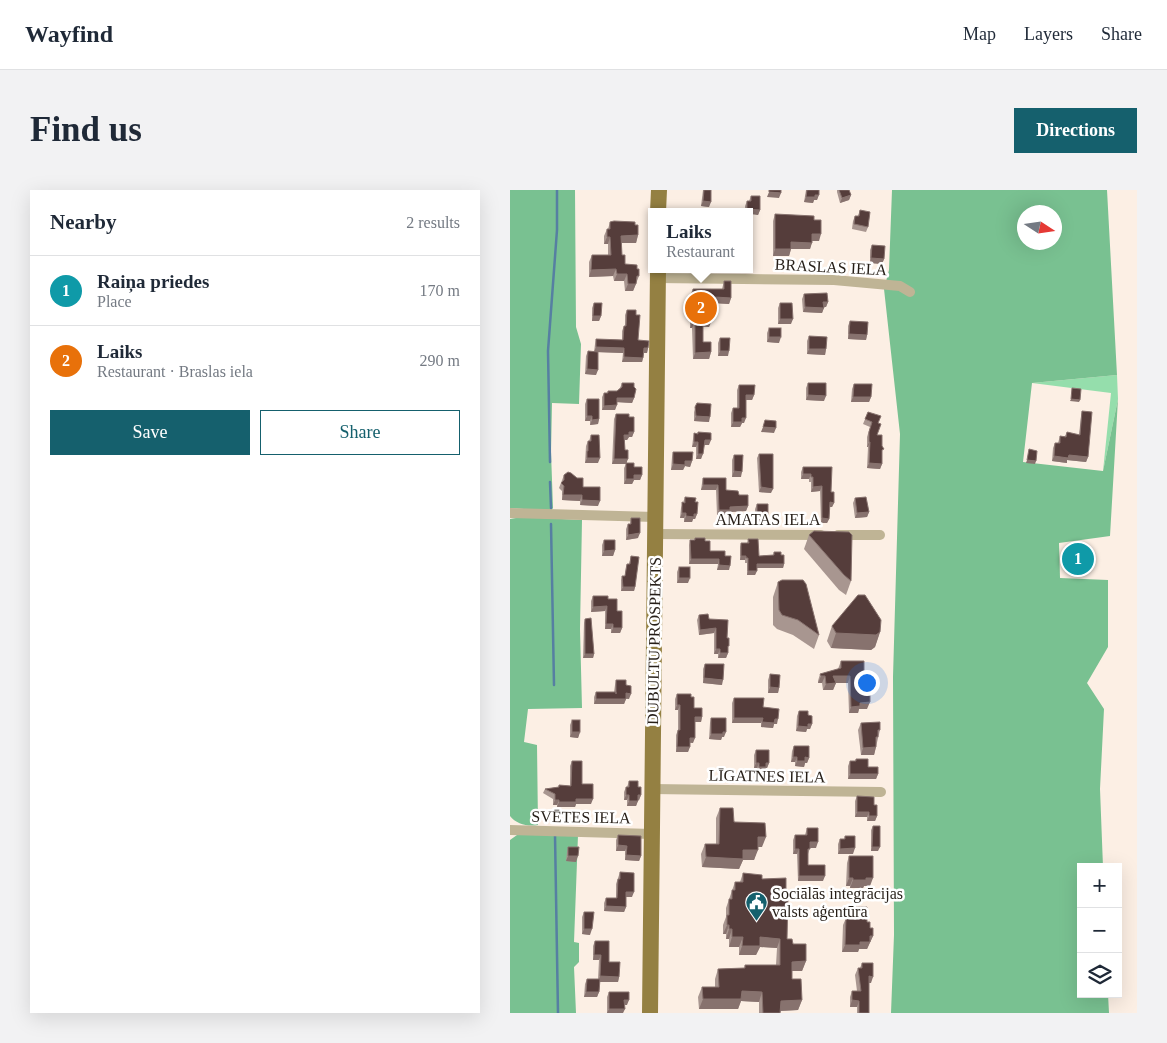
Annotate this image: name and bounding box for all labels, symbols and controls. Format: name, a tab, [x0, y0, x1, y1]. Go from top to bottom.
text: Wayfind	[25, 21, 113, 47]
text: Map	[963, 24, 996, 44]
text: Layers	[1024, 24, 1073, 44]
text: Share	[1101, 24, 1142, 44]
button: Directions	[1014, 108, 1137, 153]
text: Find us	[30, 110, 142, 149]
north arrow	[1017, 205, 1062, 250]
popup	[648, 208, 753, 273]
text: Nearby	[50, 210, 117, 234]
text: 2 results	[406, 214, 460, 231]
text: Laiks	[666, 221, 712, 242]
text: Restaurant	[666, 243, 735, 260]
street label: BRASLAS IELA	[774, 256, 888, 278]
text: Raiņa priedes	[97, 271, 209, 292]
text: 1	[62, 282, 70, 299]
text: 170 m	[420, 282, 460, 299]
pin: 2	[685, 289, 717, 327]
text: Place	[97, 293, 132, 310]
text: Laiks	[97, 341, 142, 362]
text: 2	[62, 352, 70, 369]
text: 290 m	[420, 352, 460, 369]
text: Restaurant · Braslas iela	[97, 363, 253, 380]
button: Save	[50, 410, 250, 455]
button: Share	[260, 410, 460, 455]
street label: AMATAS IELA	[716, 511, 821, 528]
pin: 1	[1062, 540, 1094, 578]
street label: DUBULTU PROSPEKTS	[644, 557, 664, 725]
your location	[854, 670, 880, 696]
street label: LĪGATNES IELA	[708, 766, 826, 786]
street label: SVĒTES IELA	[531, 808, 631, 826]
map controls	[1077, 863, 1122, 998]
button: +	[1077, 863, 1122, 908]
place label: Sociālās integrācijas valsts aģentūra	[772, 885, 903, 921]
public building icon: Sociālās integrācijas valsts aģentūra	[744, 890, 768, 921]
button: −	[1077, 908, 1122, 953]
button: layers	[1077, 953, 1122, 998]

